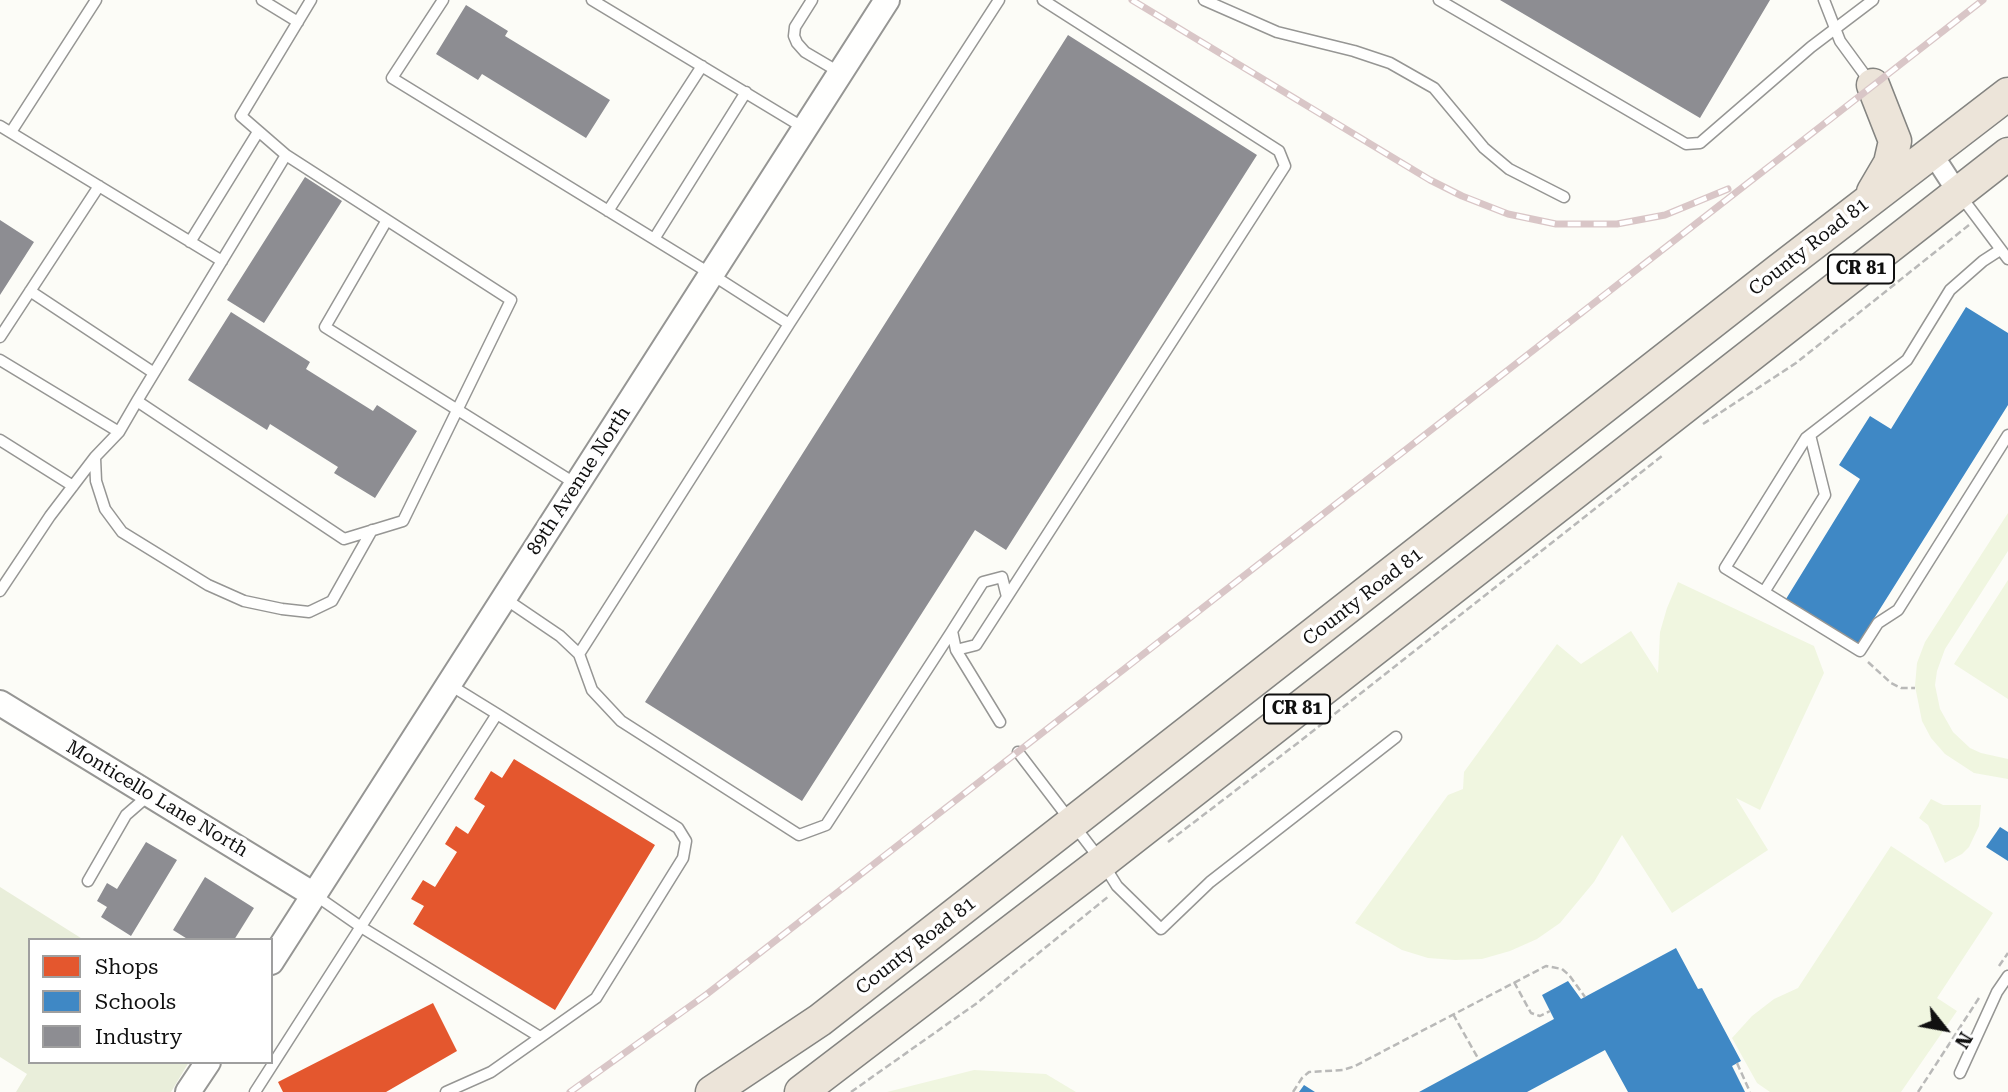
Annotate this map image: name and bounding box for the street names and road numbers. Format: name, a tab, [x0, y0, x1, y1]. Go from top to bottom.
street label: County Road 81	[1745, 193, 1873, 301]
road number: CR 81	[1828, 255, 1894, 284]
street label: 89th Avenue North	[522, 402, 636, 560]
street label: County Road 81	[1299, 543, 1427, 651]
road number: CR 81	[1264, 694, 1330, 724]
street label: Monticello Lane North	[62, 736, 252, 862]
street label: County Road 81	[852, 892, 980, 1000]

